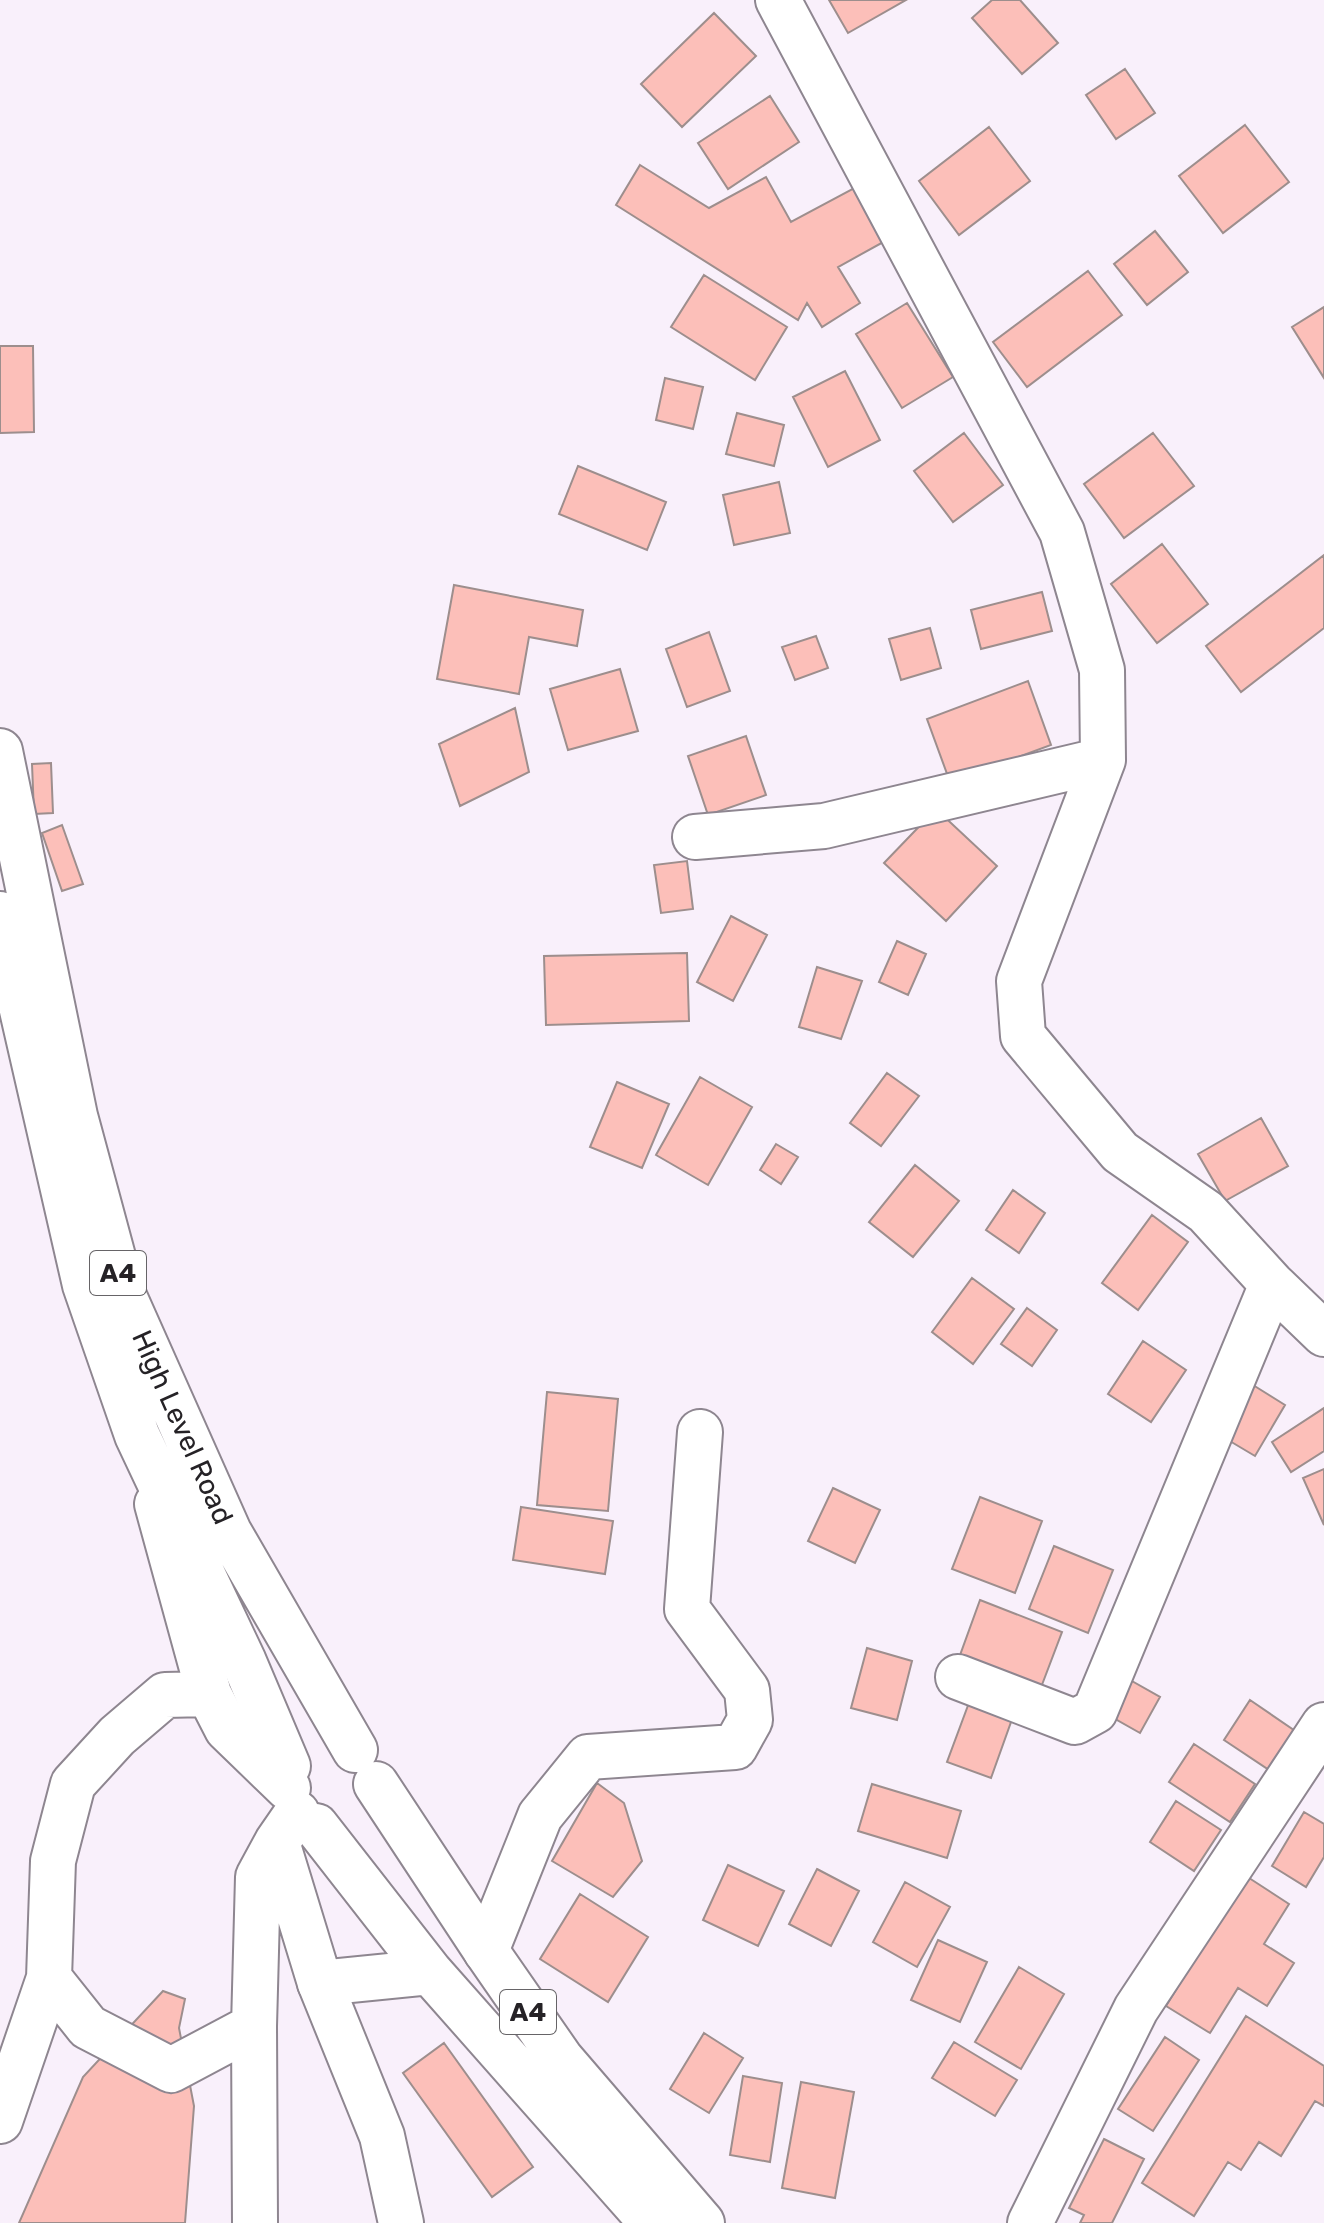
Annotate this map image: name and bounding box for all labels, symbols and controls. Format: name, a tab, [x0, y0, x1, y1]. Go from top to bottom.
road number: A4	[90, 1251, 146, 1295]
street label: High Level Road	[125, 1325, 240, 1529]
road number: A4	[500, 1990, 556, 2034]

